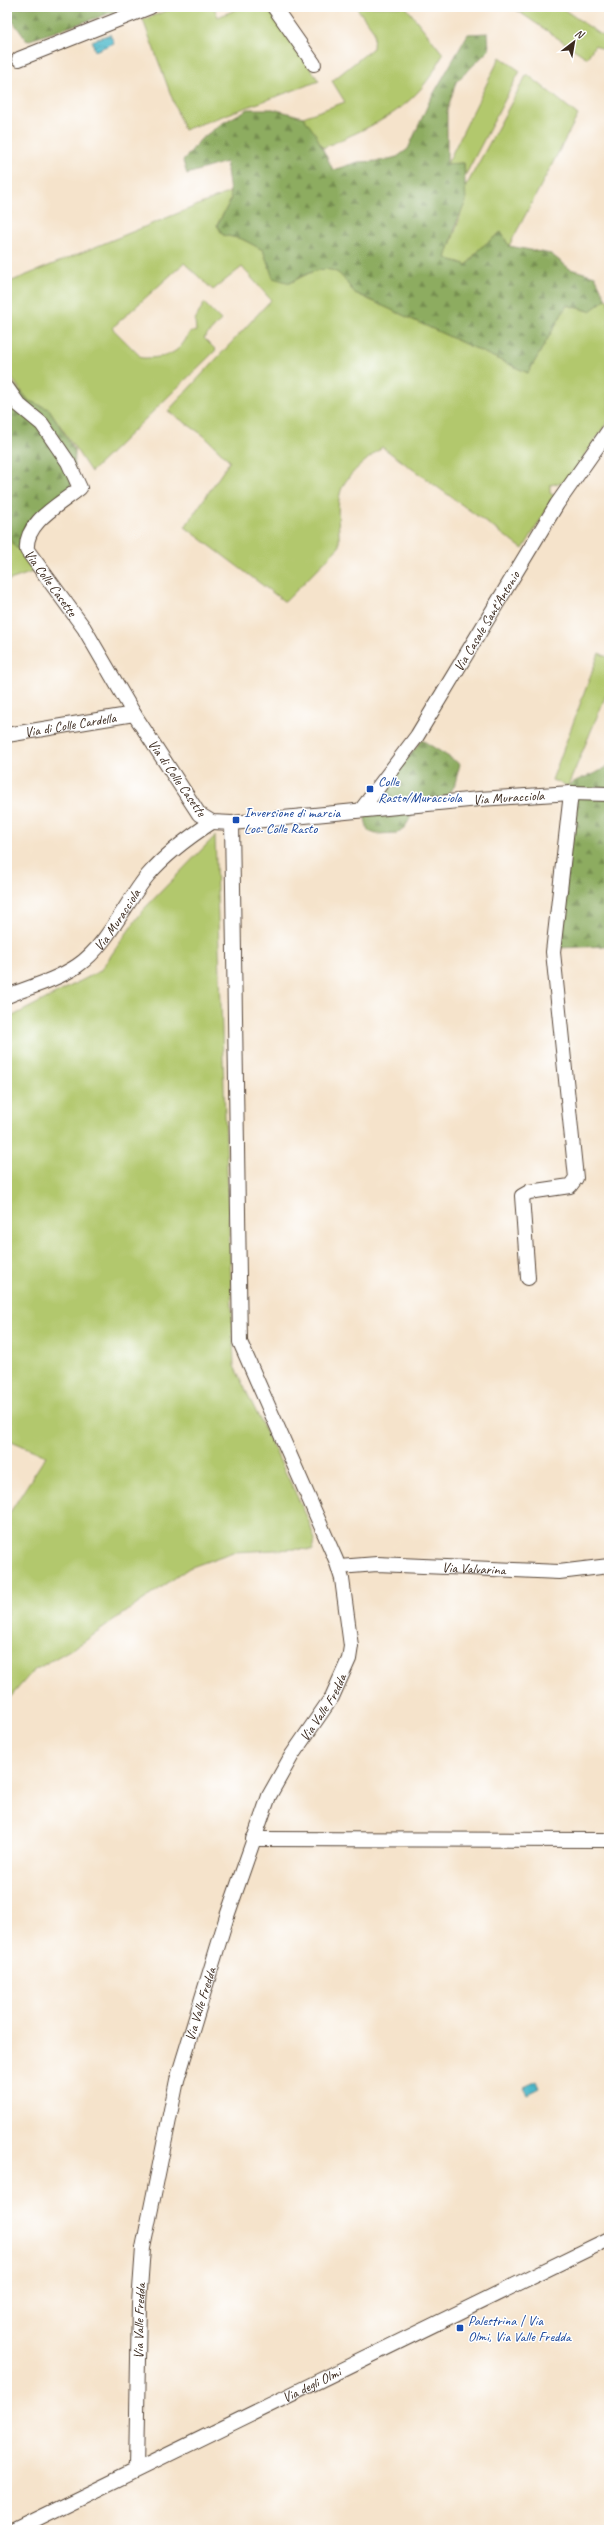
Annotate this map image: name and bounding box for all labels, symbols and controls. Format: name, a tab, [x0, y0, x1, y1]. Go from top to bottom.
north arrow	[554, 22, 594, 62]
text: N	[573, 26, 588, 42]
street label: Via Colle Casette	[21, 546, 82, 621]
street label: Via Casale Sant'Antonio	[450, 567, 524, 674]
street label: Via di Colle Cardella	[23, 708, 118, 740]
street label: Via di Colle Casette	[144, 736, 211, 821]
place label: Colle Rasto/Muracciola	[378, 773, 463, 806]
marker: Colle Rasto/Muracciola	[365, 784, 375, 794]
street label: Via Muracciola	[472, 786, 546, 808]
place label: Inversione di marcia Loc. Colle Rasto	[244, 804, 342, 837]
marker: Inversione di marcia Loc. Colle Rasto	[231, 815, 241, 825]
street label: Via Muracciola	[90, 885, 144, 954]
street label: Via Valvarina	[442, 1558, 507, 1578]
street label: Via Valle Fredda	[296, 1670, 350, 1744]
street label: Via Valle Fredda	[181, 1964, 220, 2043]
street label: Via Valle Fredda	[129, 2281, 149, 2359]
place label: Palestrina | Via Olmi, Via Valle Fredda	[468, 2312, 572, 2345]
marker: Palestrina | Via Olmi, Via Valle Fredda	[455, 2323, 465, 2333]
street label: Via degli Olmi	[279, 2362, 345, 2406]

